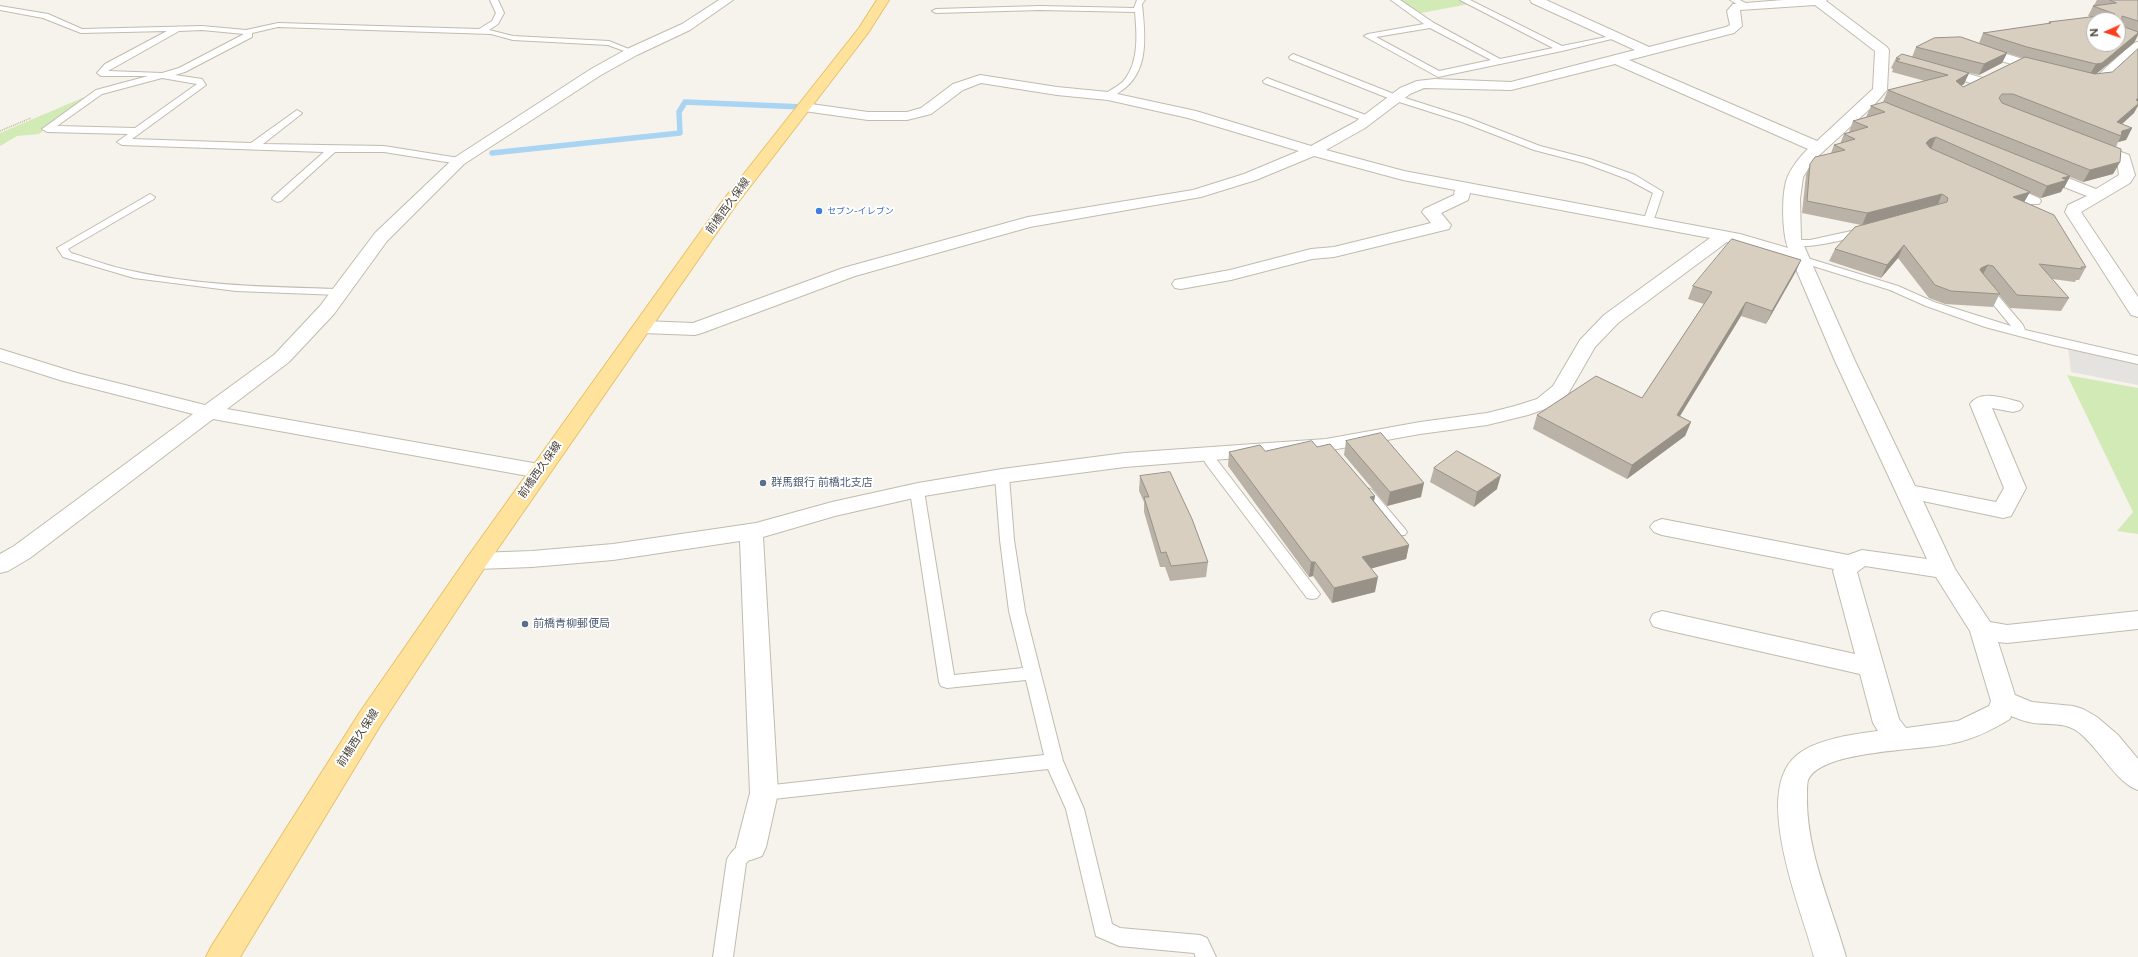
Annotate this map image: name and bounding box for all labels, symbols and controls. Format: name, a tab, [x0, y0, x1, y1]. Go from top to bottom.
north arrow	[2086, 12, 2126, 52]
text: N	[2088, 28, 2101, 37]
street label: 前橋西久保線	[703, 175, 753, 237]
marker: セブン-イレブン	[814, 206, 824, 216]
place label: セブン-イレブン	[827, 206, 894, 216]
street label: 前橋西久保線	[516, 439, 564, 501]
place label: 群馬銀行 前橋北支店	[771, 476, 873, 490]
marker: 群馬銀行 前橋北支店	[758, 478, 768, 488]
place label: 前橋青柳郵便局	[533, 617, 610, 631]
marker: 前橋青柳郵便局	[520, 619, 530, 629]
street label: 前橋西久保線	[334, 707, 382, 769]

